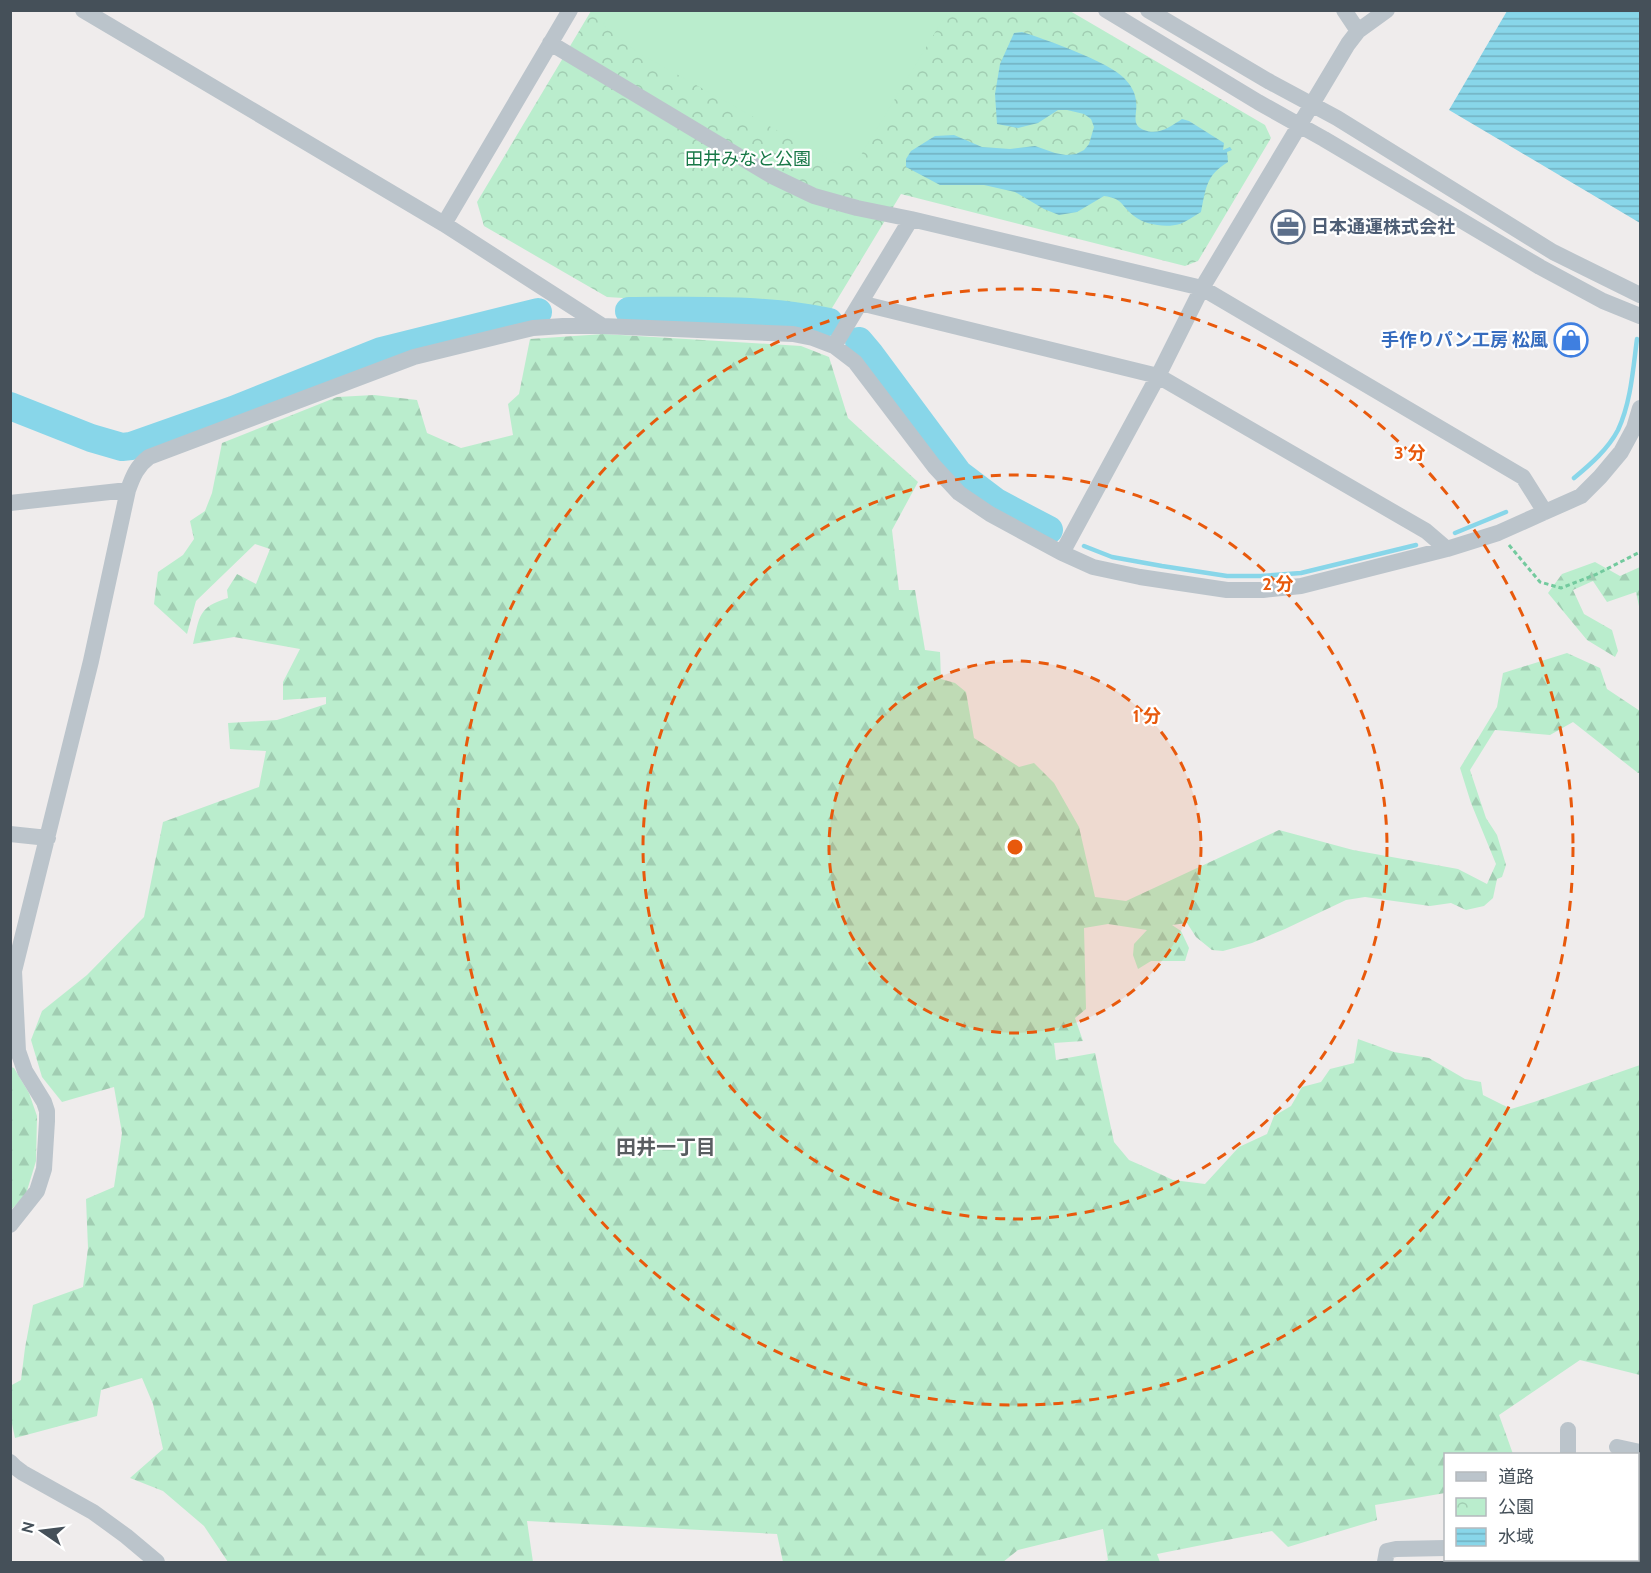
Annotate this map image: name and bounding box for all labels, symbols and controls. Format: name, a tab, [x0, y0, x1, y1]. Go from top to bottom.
park label: 田井みなと公園	[685, 148, 811, 170]
office icon: 日本通運株式会社	[1270, 209, 1306, 245]
place label: 日本通運株式会社	[1311, 216, 1455, 238]
shop icon: 手作りパン工房 松風	[1553, 322, 1589, 358]
place label: 手作りパン工房 松風	[1381, 329, 1548, 351]
text: 3 分	[1394, 442, 1426, 464]
text: 2 分	[1262, 573, 1294, 595]
text: 1 分	[1133, 705, 1161, 727]
centre of rings	[1005, 837, 1025, 857]
district label: 田井一丁目	[616, 1135, 716, 1159]
legend	[1444, 1453, 1639, 1561]
text: 道路	[1498, 1466, 1534, 1488]
text: 公園	[1498, 1496, 1534, 1518]
north arrow	[12, 1501, 72, 1561]
text: N	[17, 1520, 39, 1535]
text: 水域	[1498, 1526, 1534, 1548]

